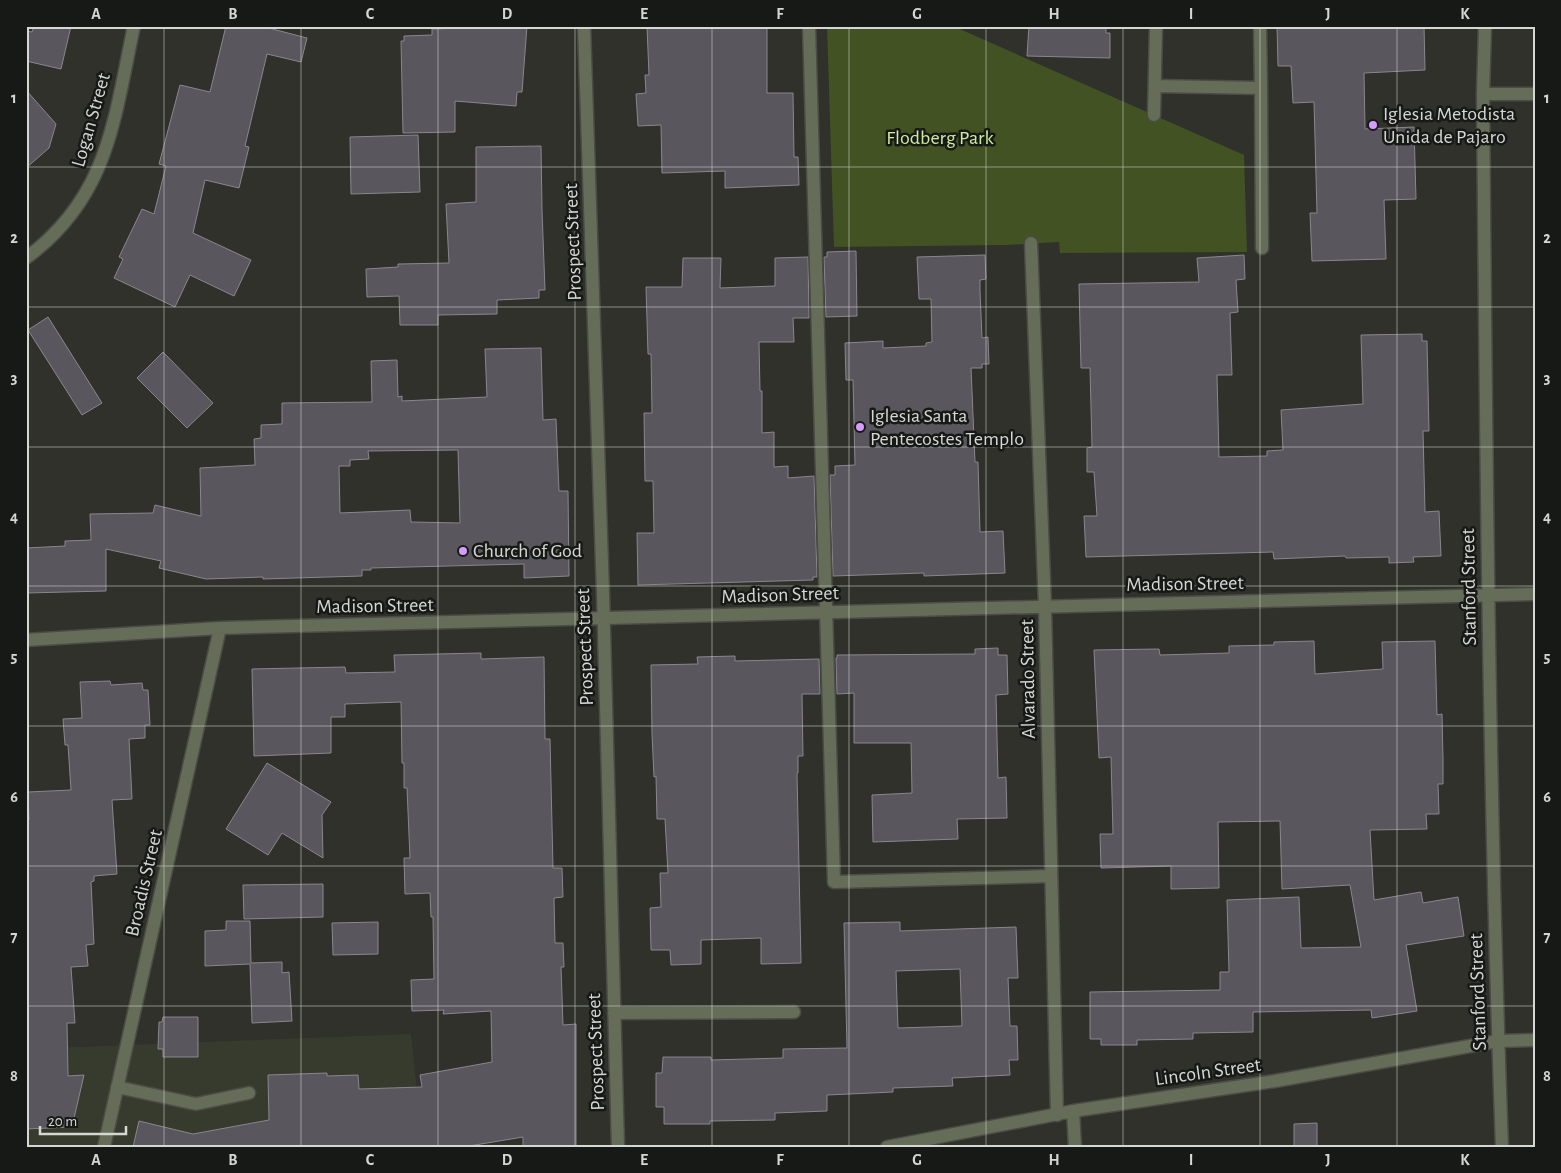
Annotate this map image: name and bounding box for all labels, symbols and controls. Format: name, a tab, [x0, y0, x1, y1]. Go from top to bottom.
text: A	[91, 6, 101, 22]
text: B	[228, 6, 238, 22]
text: C	[366, 6, 375, 22]
text: D	[502, 6, 513, 22]
text: E	[640, 6, 648, 22]
text: F	[776, 6, 784, 22]
text: G	[912, 6, 922, 22]
text: H	[1048, 6, 1060, 22]
text: I	[1189, 6, 1193, 22]
text: J	[1325, 6, 1331, 22]
text: K	[1460, 6, 1470, 22]
street label: Logan Street	[68, 70, 114, 169]
text: 1	[11, 90, 17, 106]
text: 1	[1544, 90, 1550, 106]
place label: Iglesia Metodista Unida de Pajaro	[1383, 104, 1515, 147]
marker: Iglesia Metodista Unida de Pajaro	[1367, 119, 1379, 131]
park label: Flodberg Park	[886, 128, 994, 148]
street label: Prospect Street	[561, 182, 585, 301]
text: 2	[10, 230, 18, 246]
text: 2	[1543, 230, 1551, 246]
text: 3	[11, 370, 18, 386]
text: 3	[1544, 370, 1551, 386]
place label: Iglesia Santa Pentecostes Templo	[870, 406, 1024, 449]
marker: Iglesia Santa Pentecostes Templo	[854, 421, 866, 433]
text: 4	[10, 509, 18, 525]
text: 4	[1543, 509, 1551, 525]
street label: Stanford Street	[1458, 527, 1480, 646]
place label: Church of God	[473, 541, 582, 561]
marker: Church of God	[457, 545, 469, 557]
street label: Madison Street	[1126, 573, 1245, 595]
street label: Madison Street	[721, 583, 840, 607]
street label: Prospect Street	[573, 587, 597, 706]
street label: Madison Street	[316, 595, 435, 617]
street label: Alvarado Street	[1017, 618, 1039, 739]
text: 5	[11, 649, 18, 665]
text: 5	[1544, 649, 1551, 665]
text: 6	[10, 789, 18, 805]
text: 6	[1543, 789, 1551, 805]
street label: Broadis Street	[122, 827, 166, 938]
text: 7	[11, 929, 18, 945]
text: 7	[1544, 929, 1551, 945]
street label: Stanford Street	[1466, 932, 1490, 1051]
street label: Prospect Street	[584, 992, 608, 1111]
street label: Lincoln Street	[1154, 1055, 1263, 1089]
text: 8	[10, 1068, 18, 1084]
text: 8	[1543, 1068, 1551, 1084]
scale bar	[40, 1103, 126, 1135]
text: 20 m	[48, 1114, 77, 1129]
text: A	[91, 1152, 101, 1168]
text: B	[228, 1152, 238, 1168]
text: C	[366, 1152, 375, 1168]
text: D	[502, 1152, 513, 1168]
text: E	[640, 1152, 648, 1168]
text: F	[776, 1152, 784, 1168]
text: G	[912, 1152, 922, 1168]
text: H	[1048, 1152, 1060, 1168]
text: I	[1189, 1152, 1193, 1168]
text: J	[1325, 1152, 1331, 1168]
text: K	[1460, 1152, 1470, 1168]

